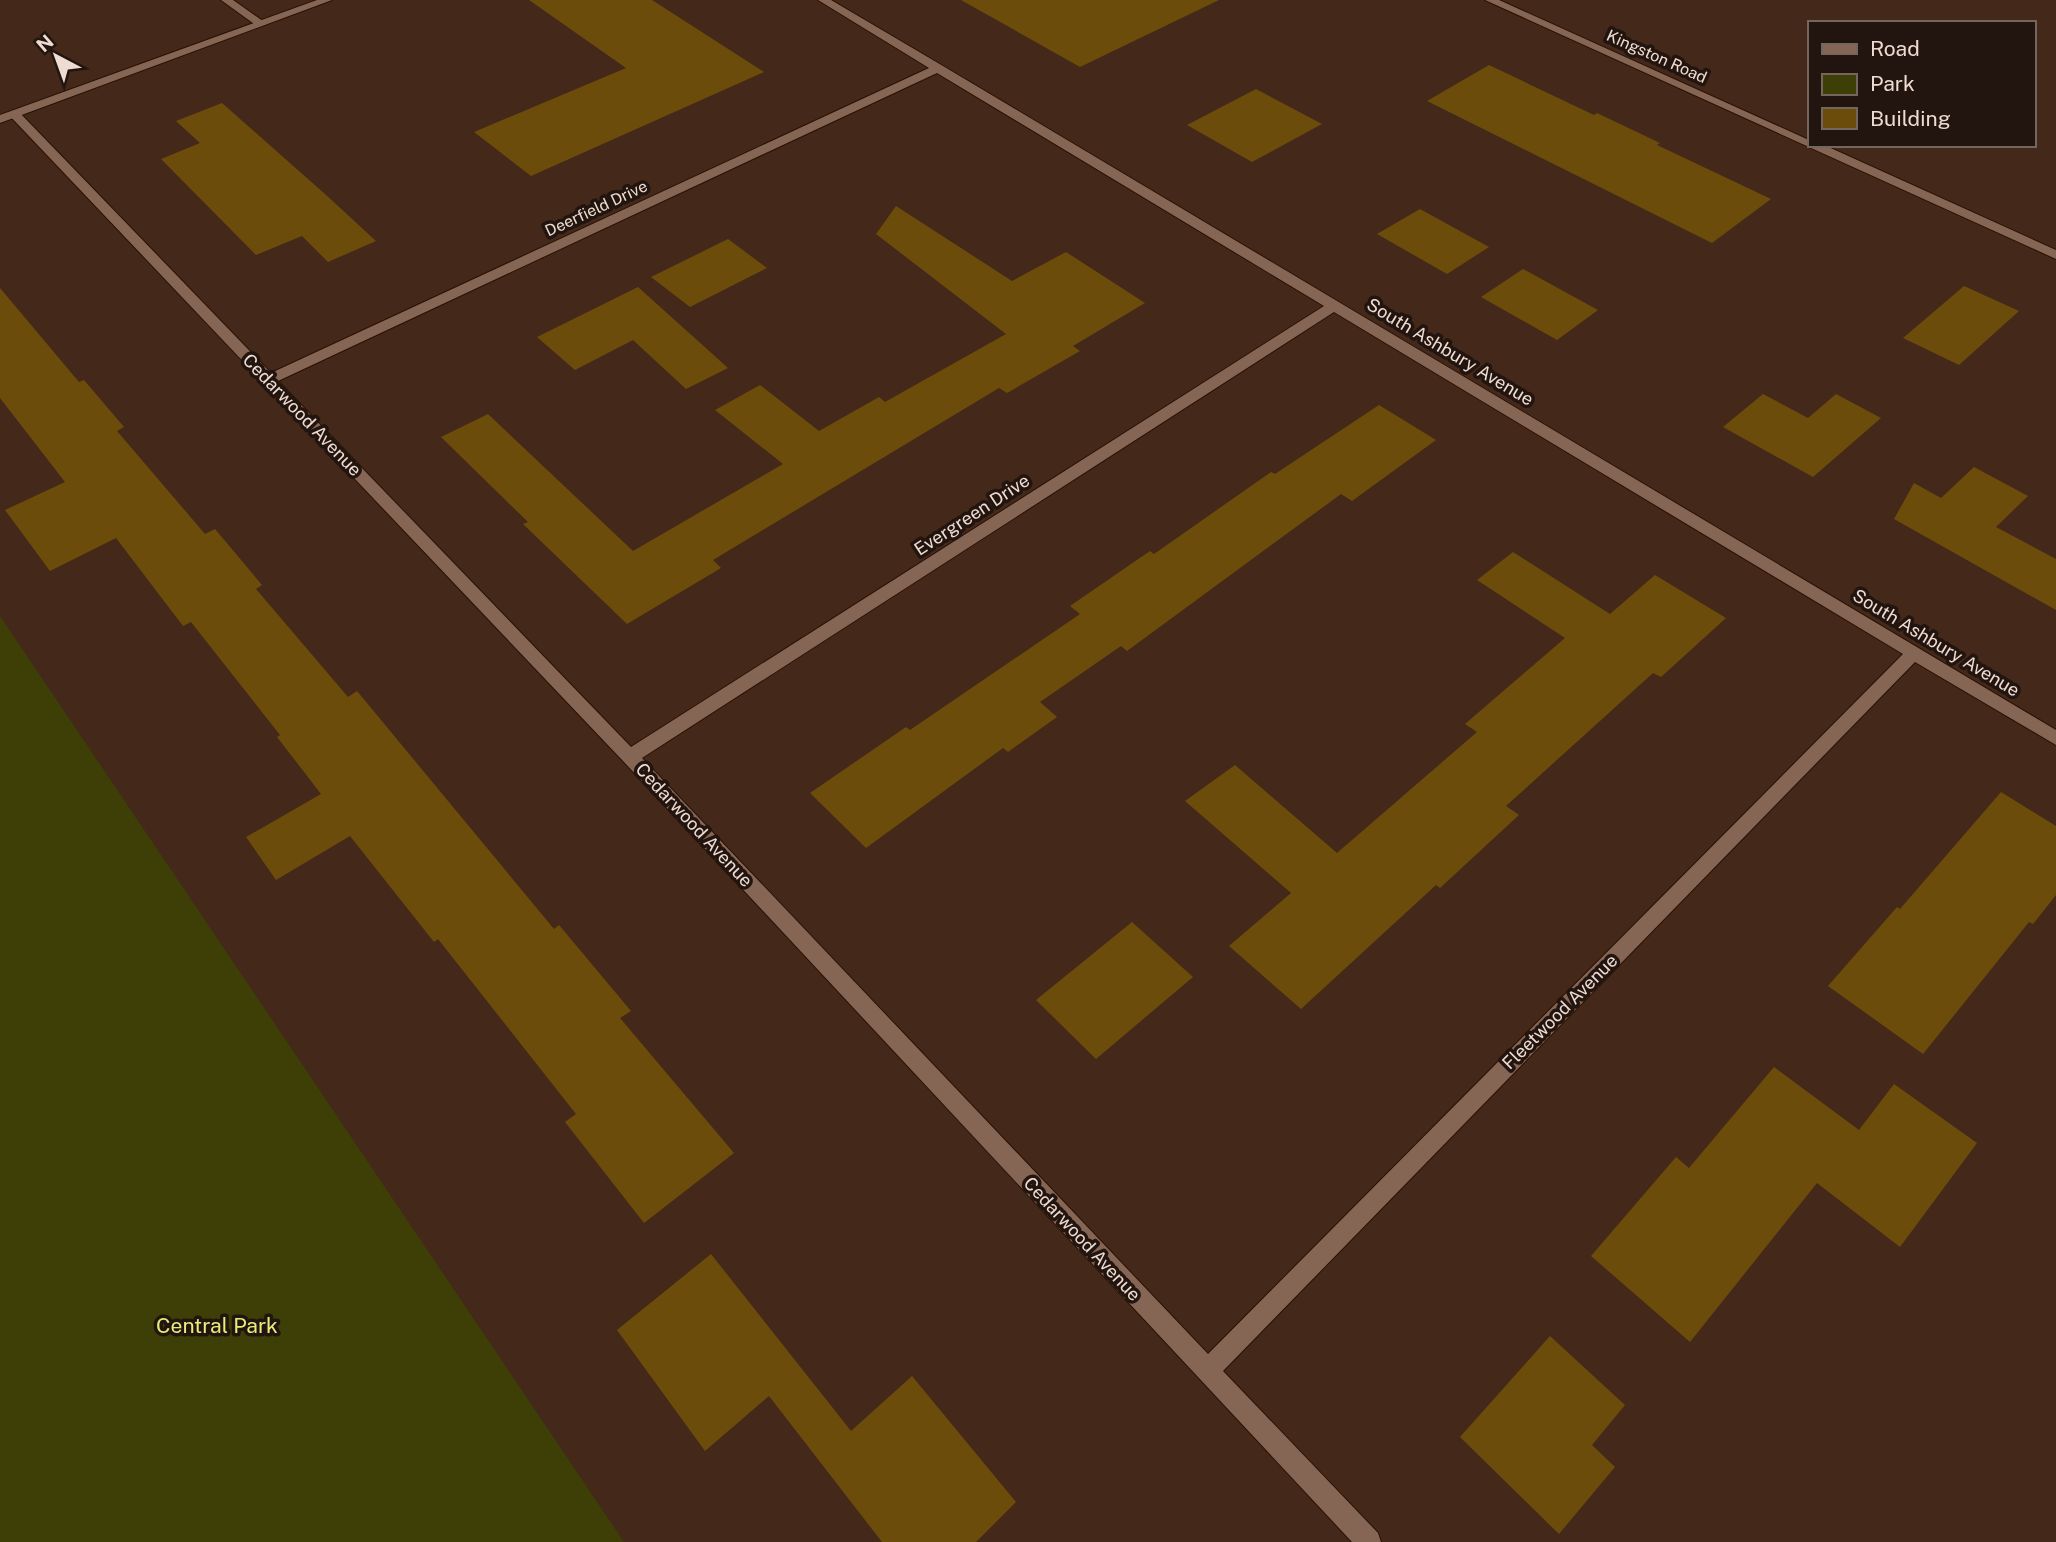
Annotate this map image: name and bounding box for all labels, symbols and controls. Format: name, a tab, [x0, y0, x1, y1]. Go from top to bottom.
north arrow	[21, 21, 91, 91]
legend	[1808, 21, 2035, 147]
street label: Kingston Road	[1604, 26, 1710, 87]
text: N	[32, 30, 58, 56]
text: Road	[1870, 36, 1920, 61]
text: Park	[1870, 71, 1915, 96]
text: Building	[1870, 106, 1951, 131]
street label: Deerfield Drive	[542, 176, 650, 240]
street label: South Ashbury Avenue	[1363, 293, 1537, 410]
street label: Cedarwood Avenue	[239, 349, 366, 480]
street label: Evergreen Drive	[910, 470, 1033, 560]
street label: South Ashbury Avenue	[1849, 584, 2023, 701]
street label: Cedarwood Avenue	[632, 758, 757, 891]
street label: Fleetwood Avenue	[1498, 950, 1621, 1073]
street label: Cedarwood Avenue	[1020, 1172, 1145, 1305]
park label: Central Park	[156, 1313, 278, 1338]

